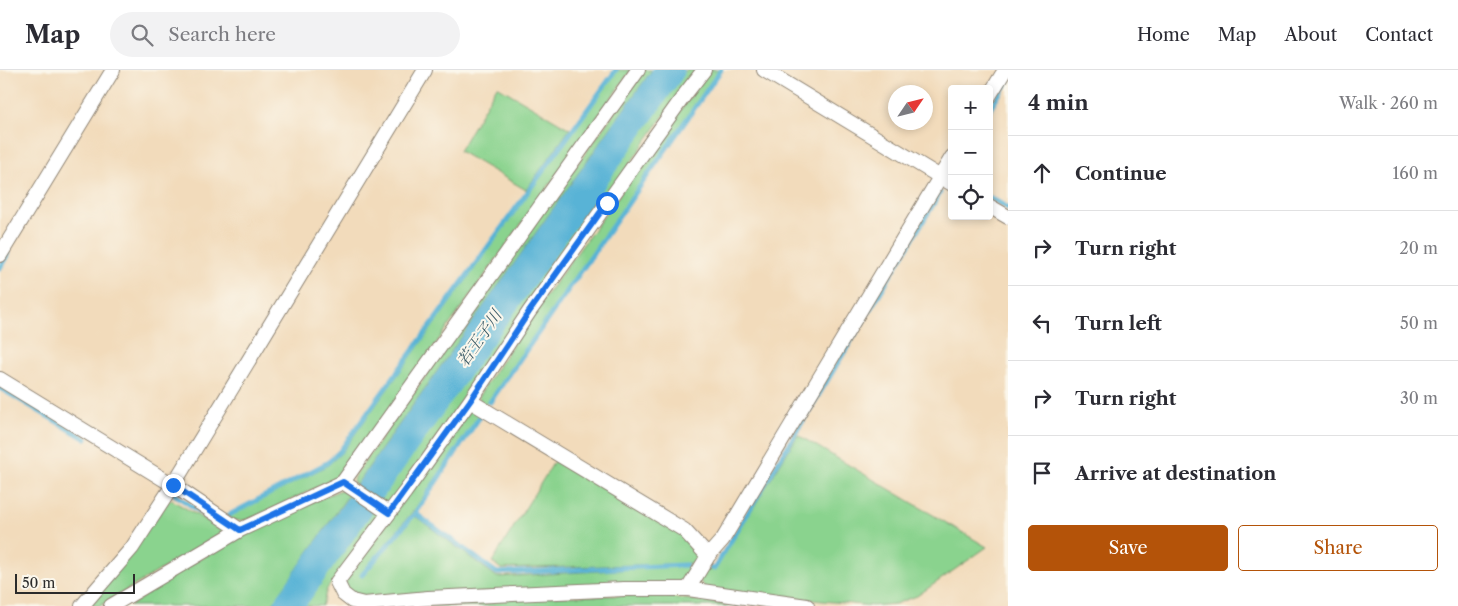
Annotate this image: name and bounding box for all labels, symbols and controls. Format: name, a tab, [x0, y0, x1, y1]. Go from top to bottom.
search box	[110, 12, 460, 57]
text: Map	[25, 20, 80, 49]
icon: search	[128, 21, 156, 49]
text: Search here	[168, 23, 276, 46]
text: Home	[1137, 24, 1190, 46]
text: Map	[1218, 24, 1256, 46]
text: About	[1284, 24, 1337, 46]
text: Contact	[1365, 24, 1433, 46]
north arrow	[888, 85, 933, 130]
map controls	[948, 85, 993, 220]
button: +	[948, 85, 993, 130]
text: 4 min	[1028, 90, 1089, 115]
text: Walk · 260 m	[1339, 93, 1438, 113]
button: −	[948, 130, 993, 175]
icon: ahead	[1028, 159, 1056, 187]
text: Continue	[1075, 162, 1167, 185]
text: 160 m	[1393, 163, 1438, 183]
button: locate	[948, 175, 993, 220]
route start	[596, 192, 619, 215]
icon: right	[1028, 234, 1056, 262]
text: Turn right	[1075, 237, 1176, 260]
text: 20 m	[1399, 238, 1438, 258]
water label: 若王子川	[452, 304, 507, 370]
icon: left	[1028, 309, 1056, 337]
text: Turn left	[1075, 312, 1162, 335]
text: 50 m	[1400, 313, 1438, 333]
icon: right	[1028, 384, 1056, 412]
text: Turn right	[1075, 387, 1176, 410]
text: 30 m	[1400, 388, 1438, 408]
icon: arrive	[1028, 459, 1056, 487]
text: Arrive at destination	[1075, 462, 1276, 485]
route end	[162, 474, 185, 497]
button: Save	[1028, 525, 1228, 571]
button: Share	[1238, 525, 1438, 571]
scale bar	[15, 571, 135, 594]
text: 50 m	[22, 574, 55, 592]

